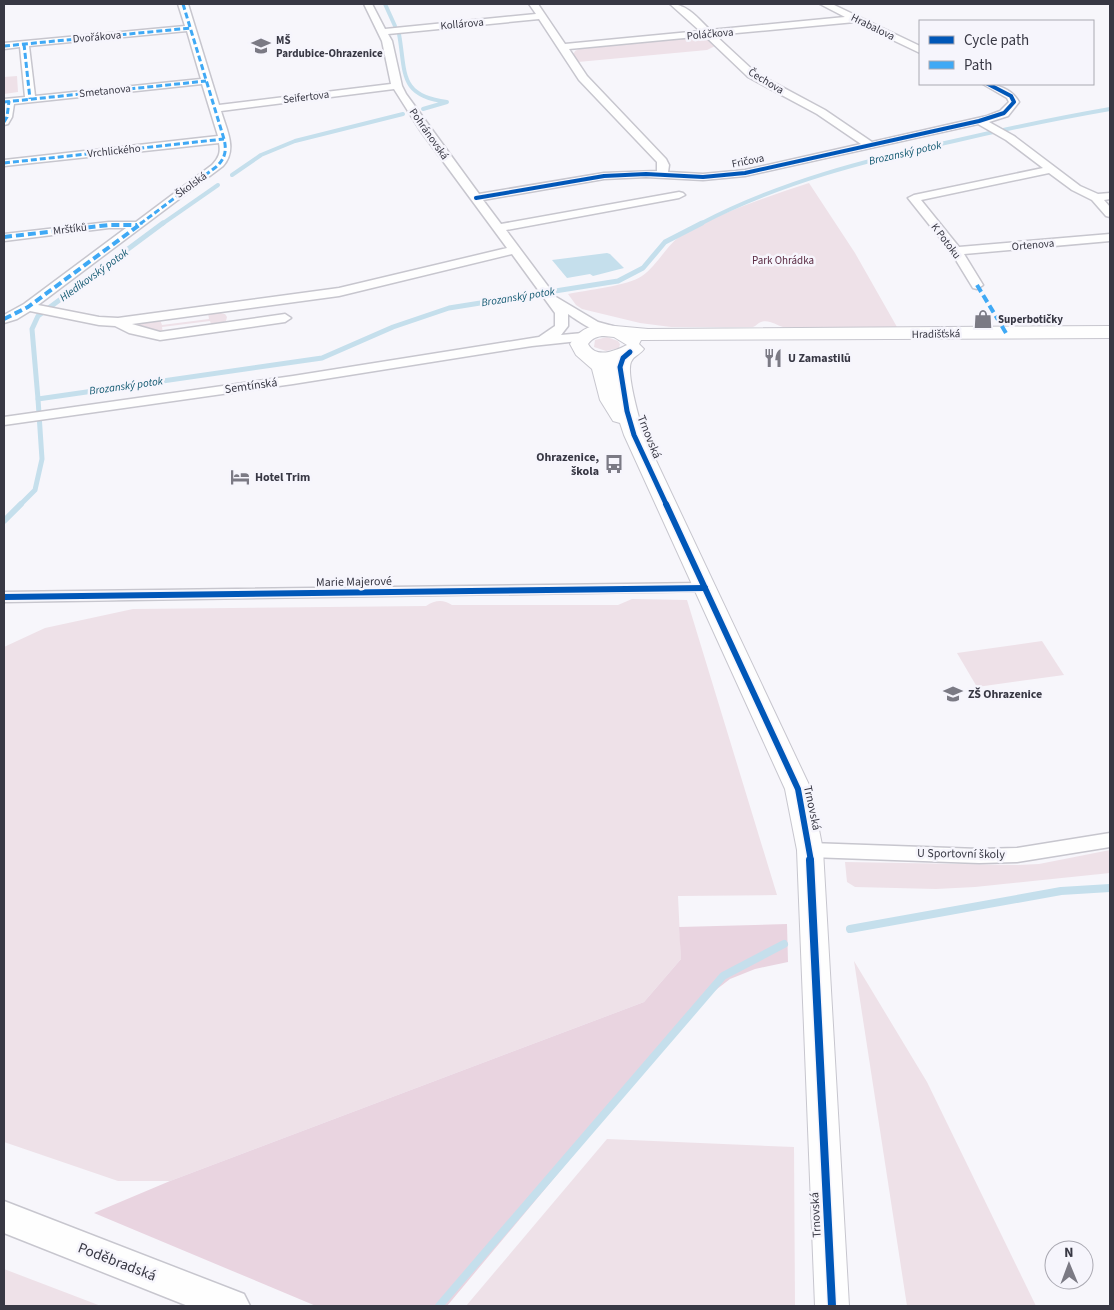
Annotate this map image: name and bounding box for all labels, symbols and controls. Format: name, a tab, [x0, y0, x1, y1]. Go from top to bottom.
street label: Hrabalova	[849, 10, 897, 44]
street label: Kollárova	[440, 15, 484, 33]
legend	[919, 20, 1094, 85]
street label: Poláčkova	[686, 24, 734, 44]
street label: Dvořákova	[72, 27, 122, 47]
text: Cycle path	[964, 30, 1029, 51]
place label: MŠ Pardubice-Ohrazenice	[276, 33, 383, 61]
school or university icon: MŠ Pardubice-Ohrazenice	[250, 35, 272, 57]
text: Path	[964, 55, 992, 76]
street label: Čechova	[745, 64, 787, 98]
street label: Smetanova	[78, 81, 132, 101]
street label: Seifertova	[282, 87, 330, 107]
street label: Pohránovská	[406, 105, 452, 163]
water label: Brozanský potok	[867, 137, 944, 169]
street label: Vrchlického	[87, 141, 141, 161]
street label: Fričova	[730, 150, 766, 172]
street label: Školská	[172, 169, 210, 201]
street label: Mrštíků	[52, 219, 88, 239]
street label: K Potoku	[928, 220, 964, 262]
street label: Ortenova	[1011, 236, 1055, 254]
water label: Hledíkovský potok	[57, 245, 132, 305]
park label: Park Ohrádka	[752, 253, 814, 268]
water label: Brozanský potok	[480, 284, 557, 310]
shop icon: Superbotičky	[972, 308, 994, 330]
place label: Superbotičky	[998, 312, 1063, 327]
street label: Hradišťská	[912, 326, 960, 342]
restaurant icon: U Zamastilů	[762, 347, 784, 369]
place label: U Zamastilů	[788, 350, 851, 367]
water label: Brozanský potok	[88, 373, 165, 399]
street label: Semtínská	[224, 374, 278, 398]
street label: Trnovská	[633, 413, 665, 461]
place label: Ohrazenice, škola	[536, 449, 599, 480]
bus stop icon: Ohrazenice, škola	[603, 453, 625, 475]
hotel icon: Hotel Trim	[229, 466, 251, 488]
place label: Hotel Trim	[255, 469, 310, 486]
street label: Marie Majerové	[316, 573, 392, 591]
school or university icon: ZŠ Ohrazenice	[942, 683, 964, 705]
place label: ZŠ Ohrazenice	[968, 686, 1042, 703]
street label: Trnovská	[799, 784, 825, 832]
street label: U Sportovní školy	[917, 845, 1005, 863]
street label: Trnovská	[806, 1192, 826, 1238]
street label: Poděbradská	[75, 1237, 159, 1287]
north arrow	[1044, 1240, 1094, 1290]
text: N	[1064, 1243, 1074, 1263]

